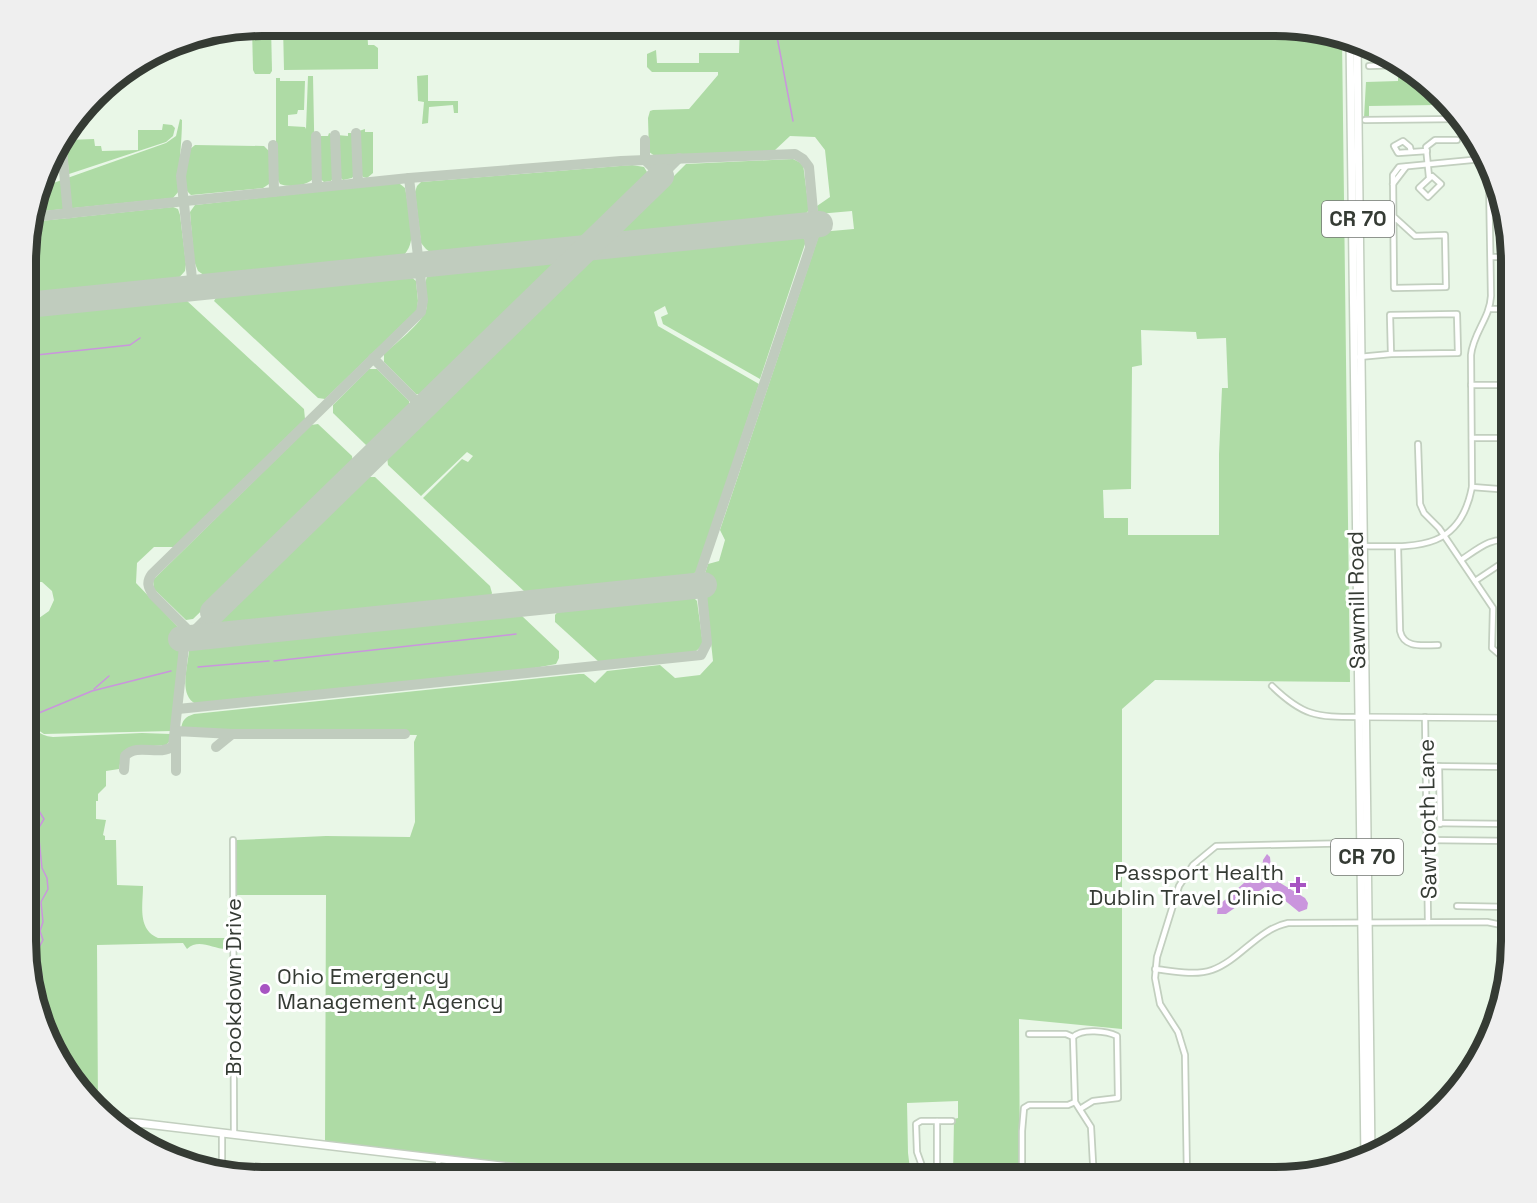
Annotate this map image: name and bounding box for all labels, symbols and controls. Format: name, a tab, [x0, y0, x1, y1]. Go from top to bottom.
road number: CR 70	[1322, 201, 1394, 237]
street label: Sawmill Road	[1341, 531, 1371, 669]
street label: Sawtooth Lane	[1412, 739, 1442, 899]
road number: CR 70	[1331, 839, 1403, 875]
place label: Passport Health Dublin Travel Clinic	[1089, 858, 1284, 911]
marker: Passport Health Dublin Travel Clinic	[1289, 876, 1307, 894]
street label: Brookdown Drive	[219, 898, 247, 1076]
place label: Ohio Emergency Management Agency	[277, 962, 503, 1015]
marker: Ohio Emergency Management Agency	[258, 982, 272, 996]

